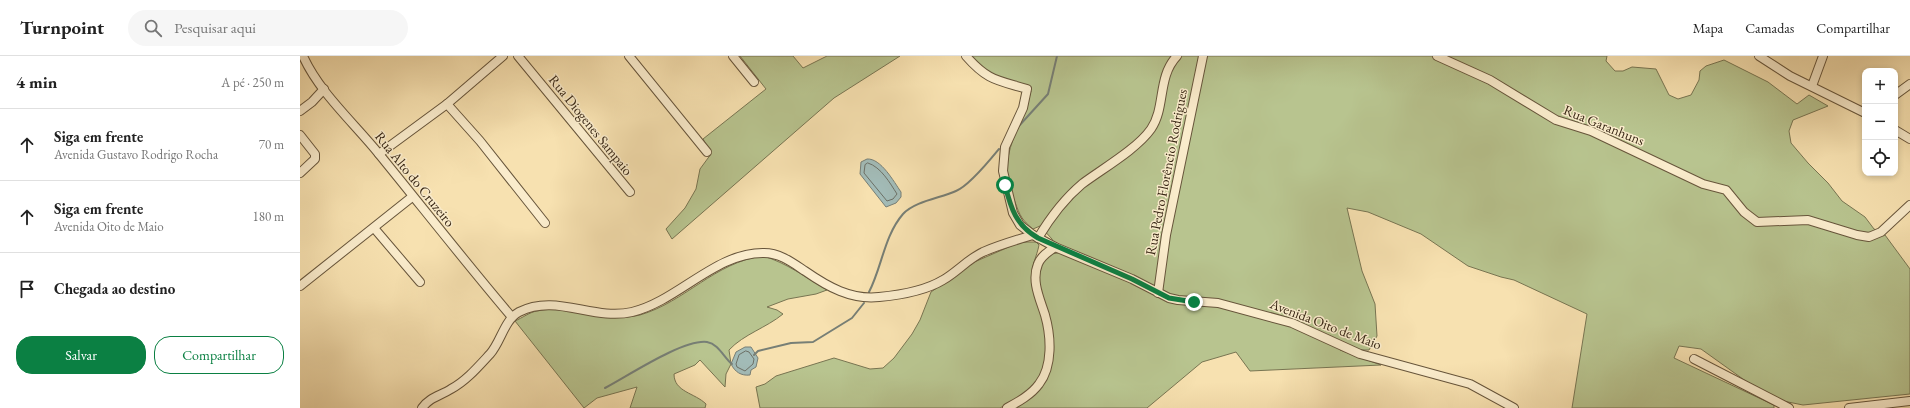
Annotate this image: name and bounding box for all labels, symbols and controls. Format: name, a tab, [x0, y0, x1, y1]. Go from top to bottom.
search box	[128, 10, 408, 46]
text: Turnpoint	[20, 15, 104, 40]
icon: search	[142, 17, 164, 39]
text: Pesquisar aqui	[174, 18, 256, 37]
text: Mapa	[1693, 19, 1723, 37]
text: Camadas	[1745, 19, 1794, 37]
text: Compartilhar	[1816, 19, 1890, 37]
map controls	[1862, 68, 1898, 176]
button: +	[1862, 68, 1898, 104]
text: 4 min	[16, 71, 57, 93]
street label: Rua Diogenes Sampaio	[545, 71, 637, 179]
text: A pé · 250 m	[221, 74, 284, 91]
street label: Rua Pedro Florêncio Rodrigues	[1141, 87, 1191, 257]
street label: Rua Garanhuns	[1561, 101, 1648, 150]
button: −	[1862, 104, 1898, 140]
text: Siga em frente	[54, 127, 143, 146]
street label: Rua Alto do Cruzeiro	[371, 128, 459, 230]
icon: ahead	[16, 134, 38, 156]
text: 70 m	[259, 136, 284, 153]
button: locate	[1862, 140, 1898, 176]
text: Avenida Gustavo Rodrigo Rocha	[54, 146, 218, 163]
route start	[996, 176, 1014, 194]
text: Siga em frente	[54, 199, 143, 218]
icon: ahead	[16, 206, 38, 228]
text: 180 m	[253, 208, 284, 225]
text: Avenida Oito de Maio	[54, 218, 164, 235]
icon: arrive	[16, 278, 38, 300]
text: Chegada ao destino	[54, 279, 175, 298]
route end	[1185, 293, 1203, 311]
street label: Avenida Oito de Maio	[1267, 294, 1384, 354]
button: Salvar	[16, 336, 146, 374]
button: Compartilhar	[154, 336, 284, 374]

